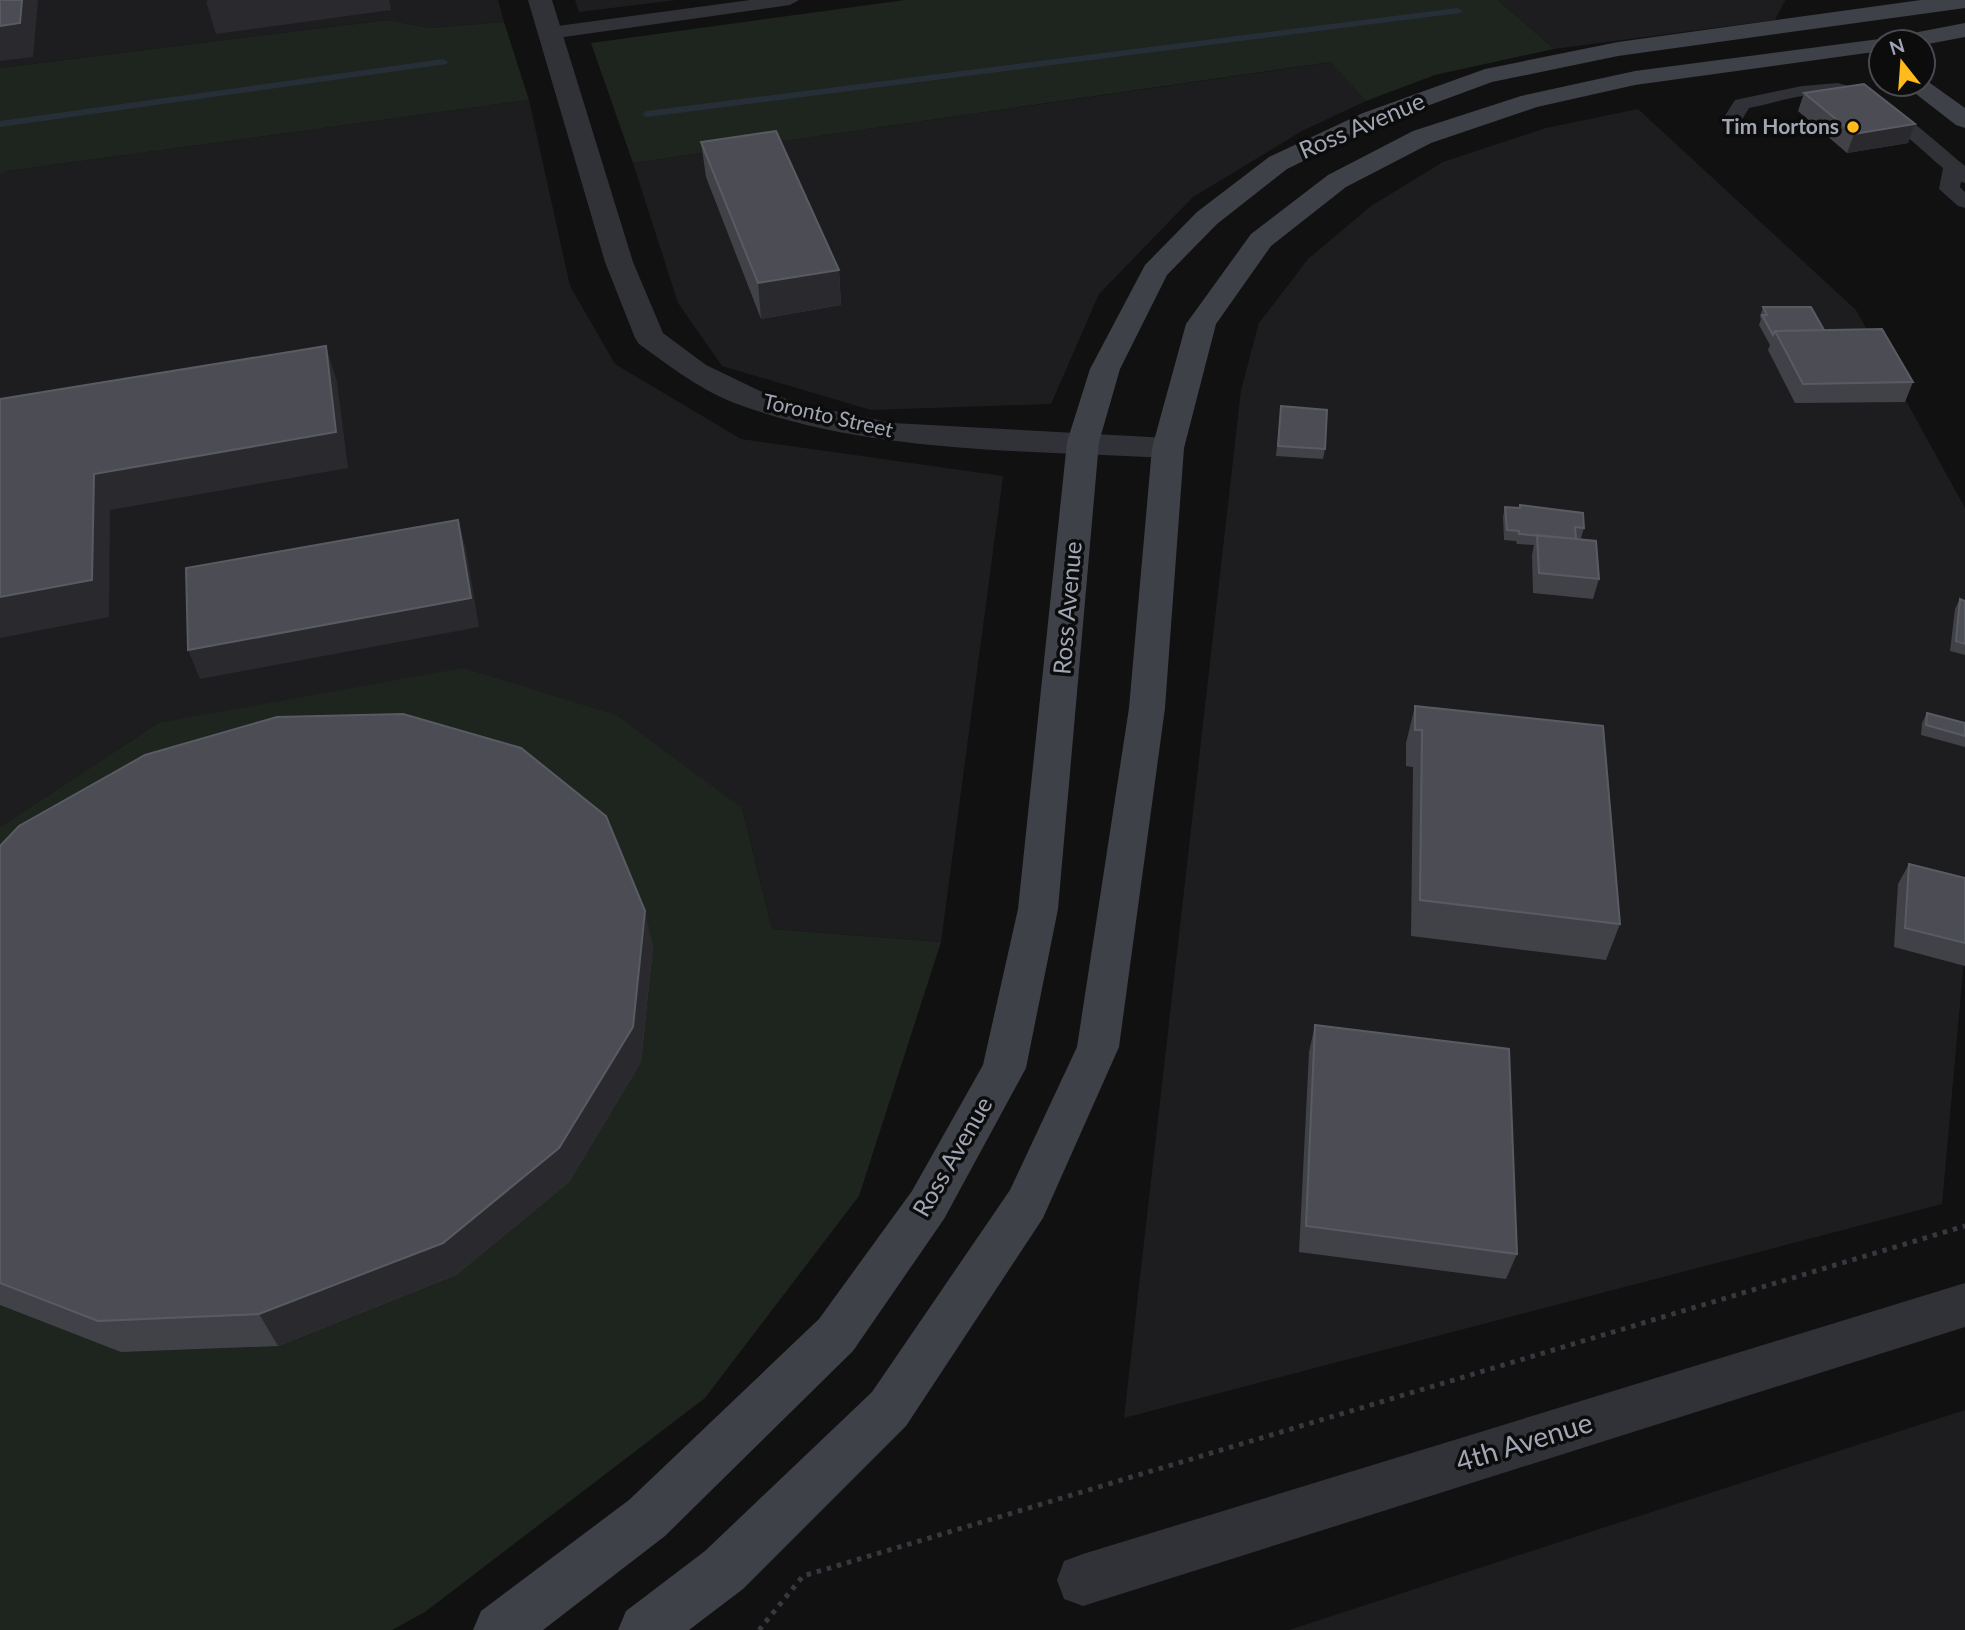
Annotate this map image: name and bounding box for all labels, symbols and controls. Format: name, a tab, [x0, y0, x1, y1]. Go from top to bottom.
north arrow	[1867, 28, 1937, 98]
text: N	[1887, 33, 1907, 59]
street label: Ross Avenue	[1294, 85, 1429, 164]
place label: Tim Hortons	[1722, 113, 1839, 138]
marker: Tim Hortons	[1845, 119, 1861, 135]
street label: Toronto Street	[761, 387, 896, 442]
street label: Ross Avenue	[1046, 540, 1087, 676]
street label: Ross Avenue	[906, 1091, 998, 1221]
street label: 4th Avenue	[1451, 1404, 1596, 1478]

